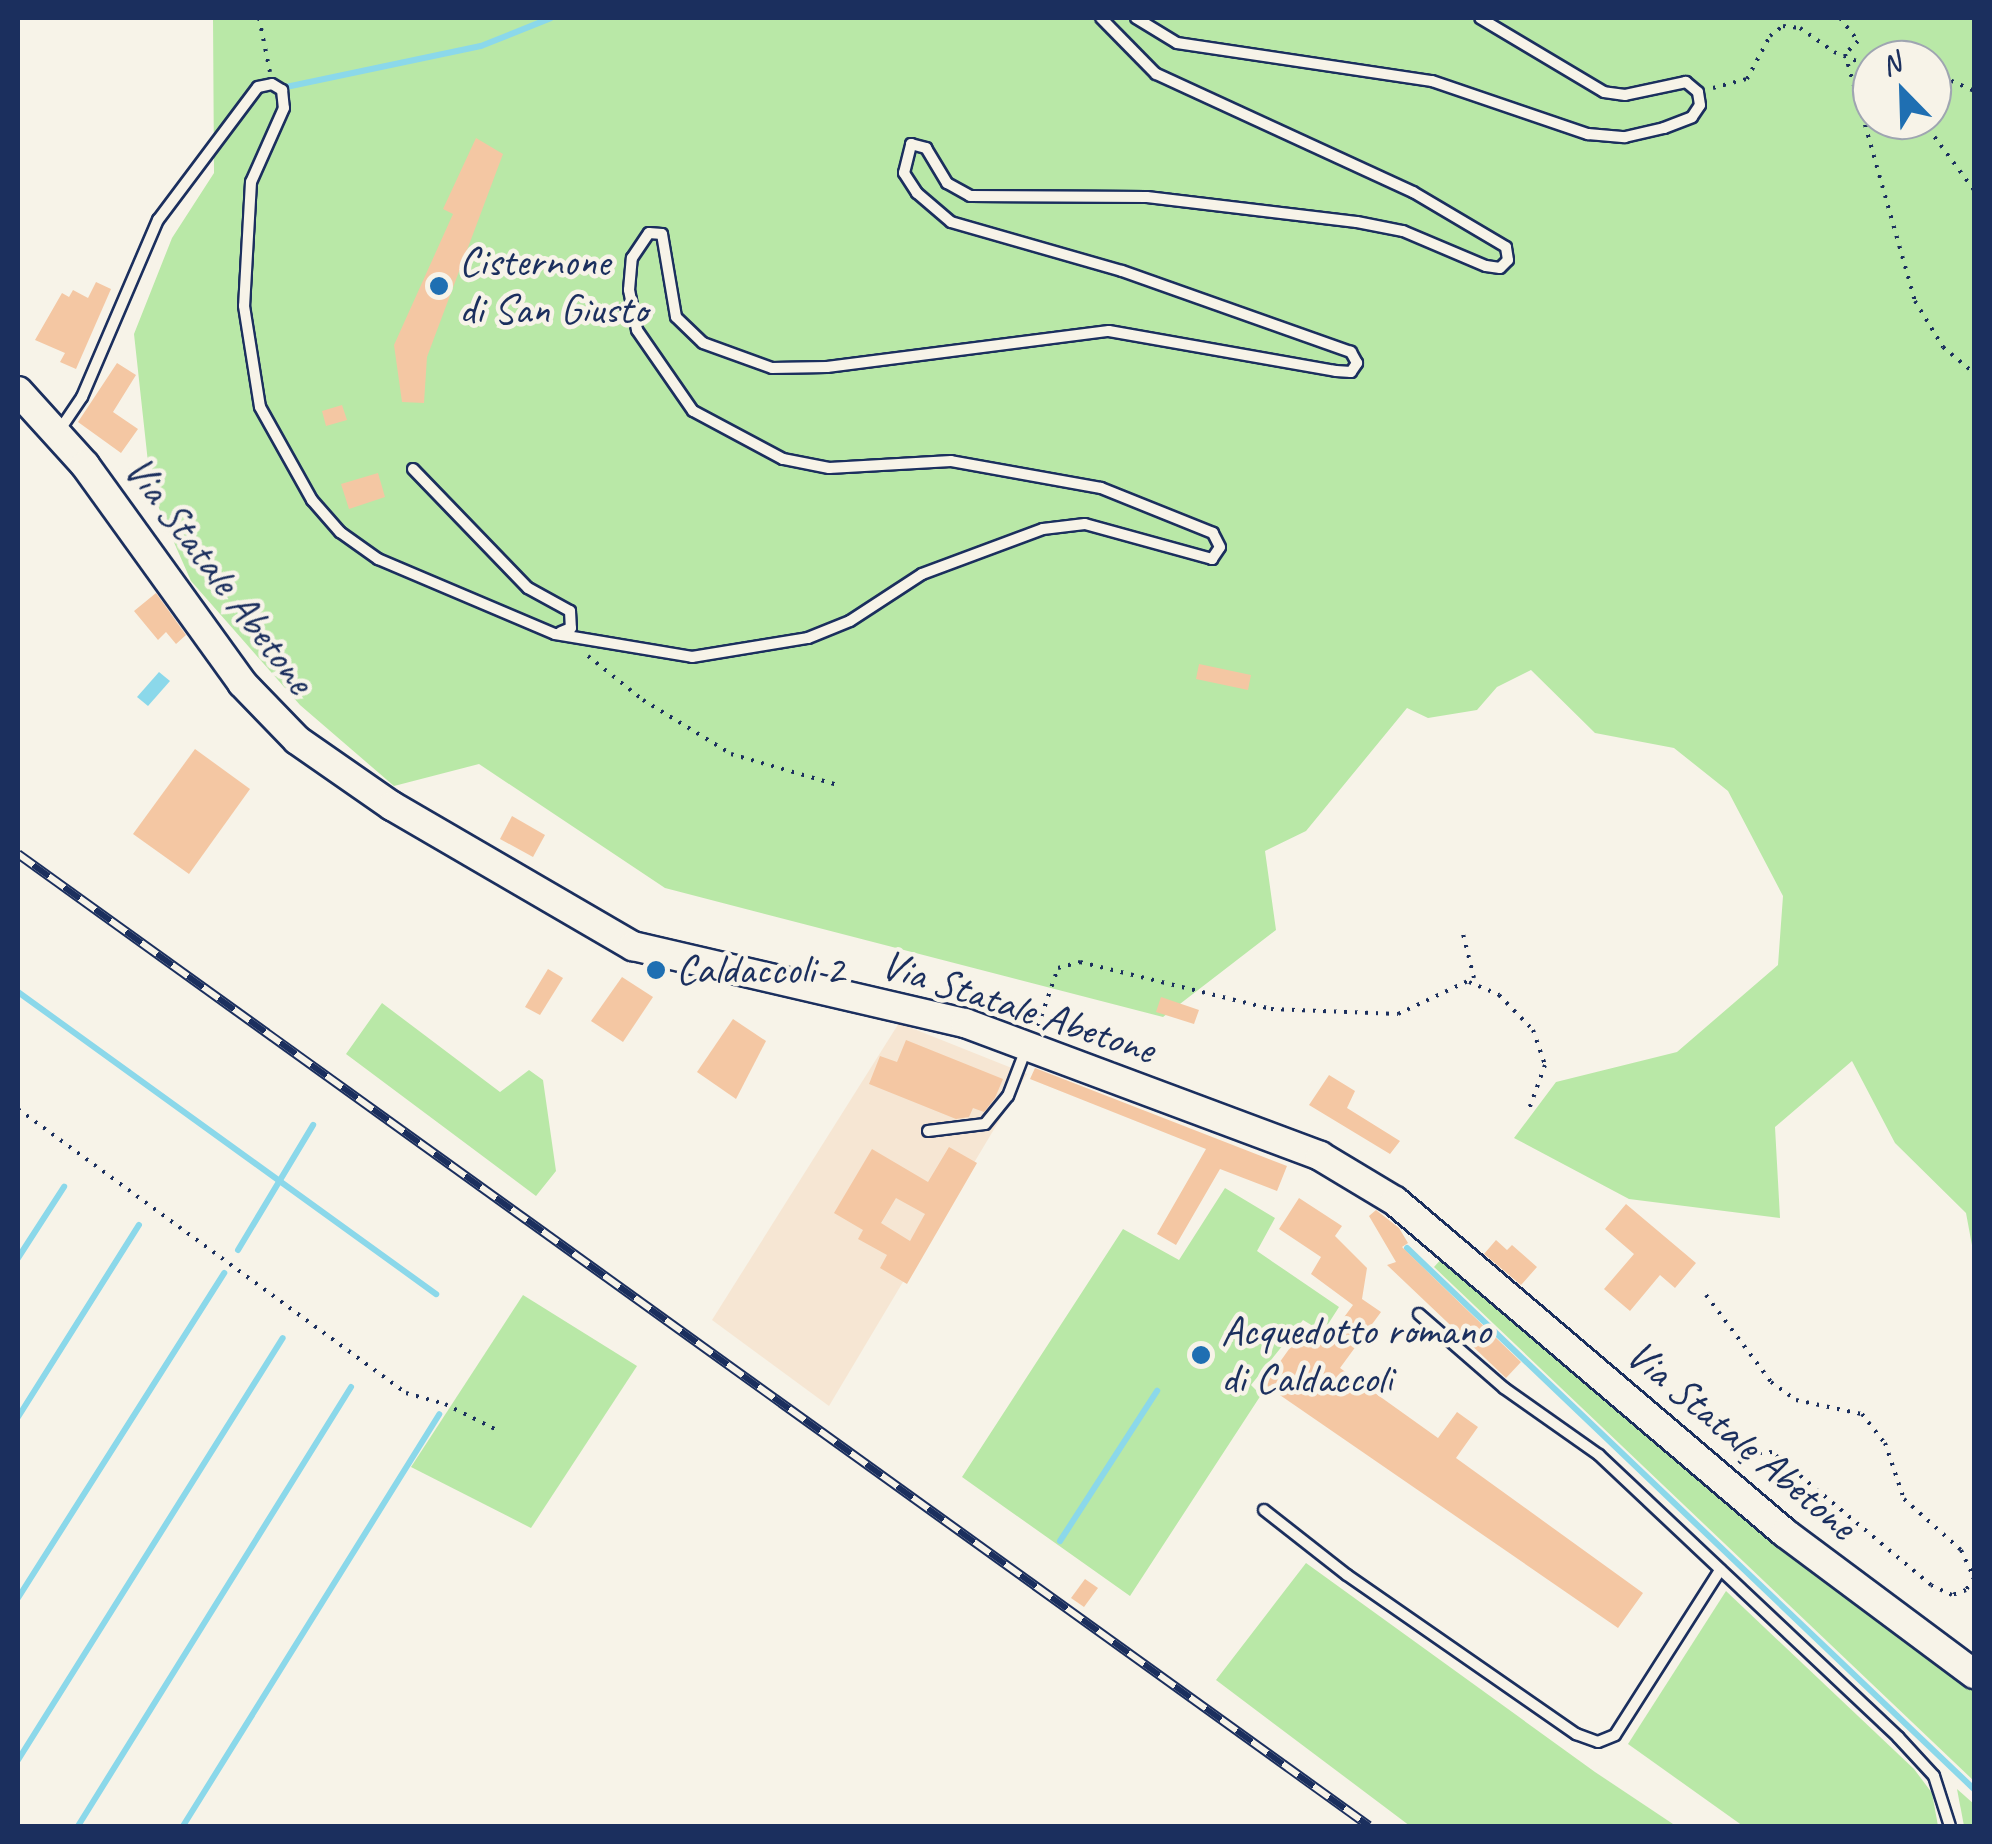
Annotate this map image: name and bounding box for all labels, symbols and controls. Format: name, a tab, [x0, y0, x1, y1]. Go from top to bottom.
north arrow	[1852, 40, 1952, 140]
text: N	[1876, 44, 1906, 83]
place label: Cisternone di San Giusto	[459, 237, 648, 336]
marker: Cisternone di San Giusto	[428, 275, 450, 297]
street label: Via Statale Abetone	[113, 446, 325, 704]
street label: Via Statale Abetone	[875, 939, 1161, 1075]
place label: Caldaccoli 2	[676, 945, 844, 995]
marker: Caldaccoli 2	[645, 959, 667, 981]
place label: Acquedotto romano di Caldaccoli	[1221, 1306, 1492, 1404]
street label: Via Statale Abetone	[1616, 1329, 1866, 1551]
marker: Acquedotto romano di Caldaccoli	[1190, 1344, 1212, 1366]

